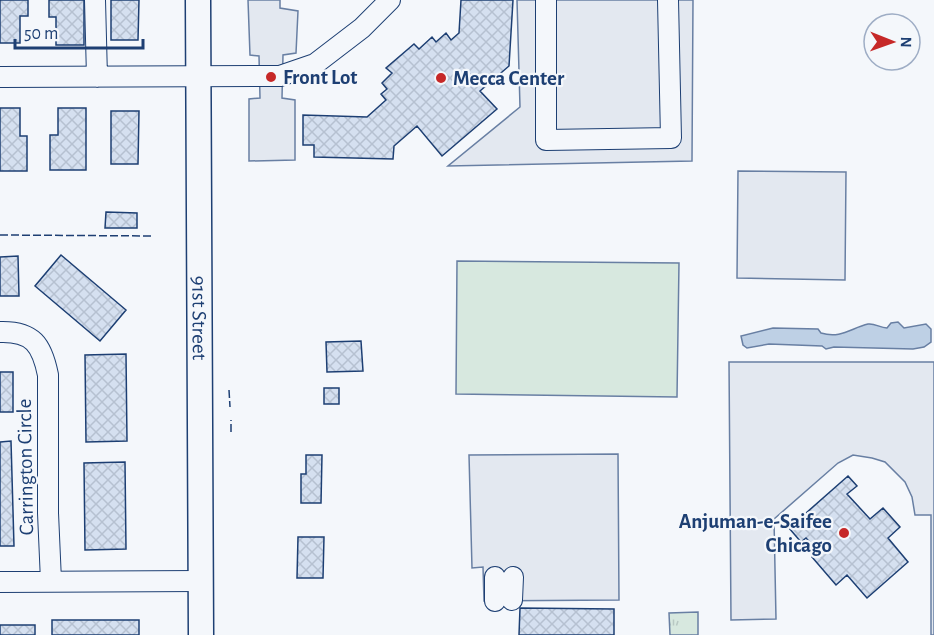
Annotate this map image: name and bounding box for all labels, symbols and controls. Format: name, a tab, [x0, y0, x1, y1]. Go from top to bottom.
scale bar	[15, 12, 142, 50]
north arrow	[862, 12, 922, 72]
text: 50 m	[24, 25, 58, 43]
text: N	[898, 37, 914, 48]
place label: Front Lot	[283, 67, 357, 88]
place label: Mecca Center	[453, 68, 565, 89]
marker: Front Lot	[264, 70, 278, 84]
marker: Mecca Center	[434, 71, 448, 85]
street label: 91st Street	[188, 276, 210, 361]
street label: Carrington Circle	[14, 398, 37, 535]
place label: Anjuman-e-Saifee Chicago	[679, 511, 832, 556]
marker: Anjuman-e-Saifee Chicago	[837, 526, 851, 540]

